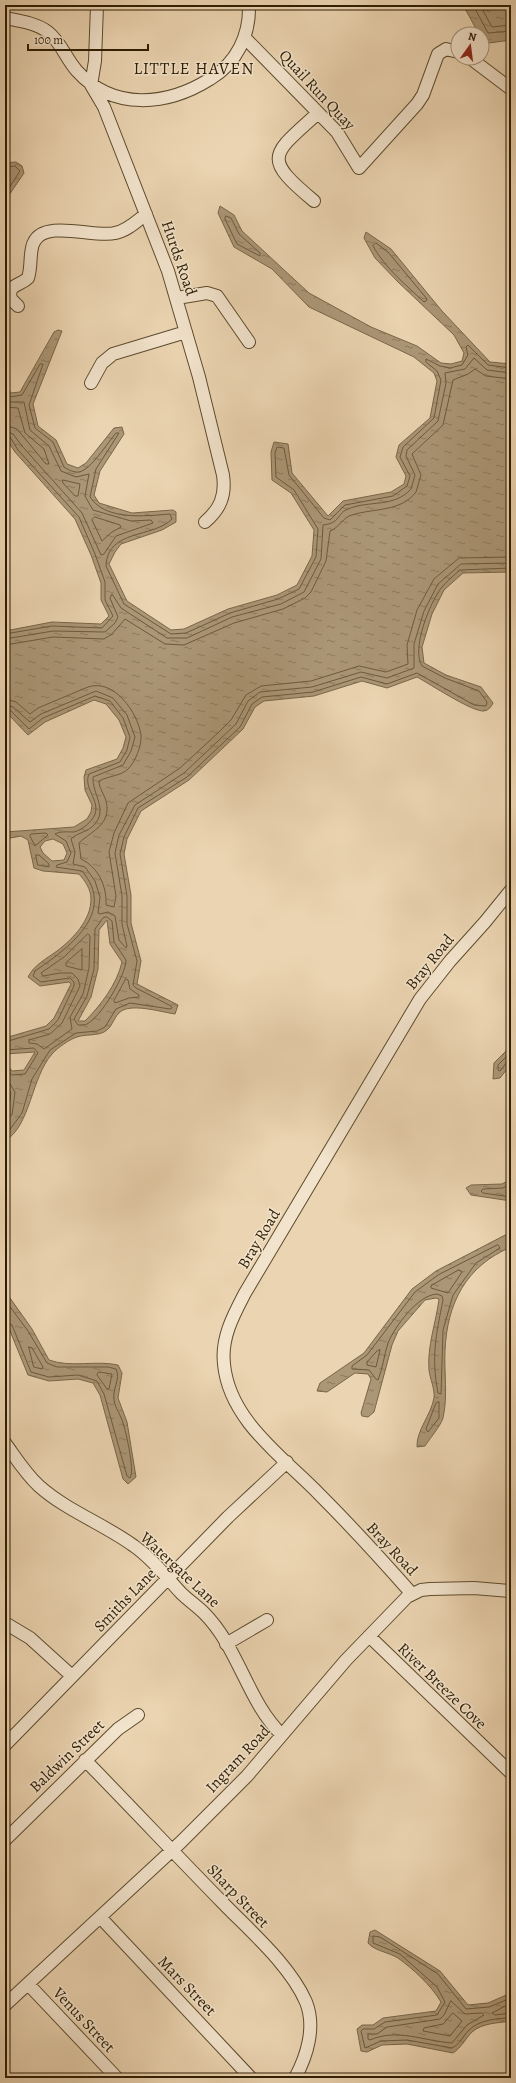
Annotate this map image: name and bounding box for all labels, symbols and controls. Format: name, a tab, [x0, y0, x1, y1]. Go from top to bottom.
scale bar	[28, 26, 148, 52]
north arrow	[450, 26, 490, 66]
text: N	[467, 29, 478, 45]
text: 100 m	[34, 32, 63, 48]
street label: Quail Run Quay	[274, 45, 361, 136]
district label: LITTLE HAVEN	[133, 57, 255, 80]
street label: Hurds Road	[156, 217, 202, 299]
street label: Bray Road	[401, 929, 460, 995]
street label: Bray Road	[233, 1205, 286, 1273]
street label: Bray Road	[361, 1517, 423, 1581]
street label: Watergate Lane	[134, 1526, 225, 1613]
street label: Smiths Lane	[89, 1563, 161, 1637]
street label: River Breeze Cove	[393, 1638, 491, 1734]
street label: Baldwin Street	[25, 1715, 109, 1797]
street label: Ingram Road	[201, 1720, 276, 1798]
street label: Sharp Street	[202, 1859, 274, 1933]
street label: Mars Street	[153, 1951, 221, 2021]
street label: Venus Street	[47, 1982, 120, 2058]

